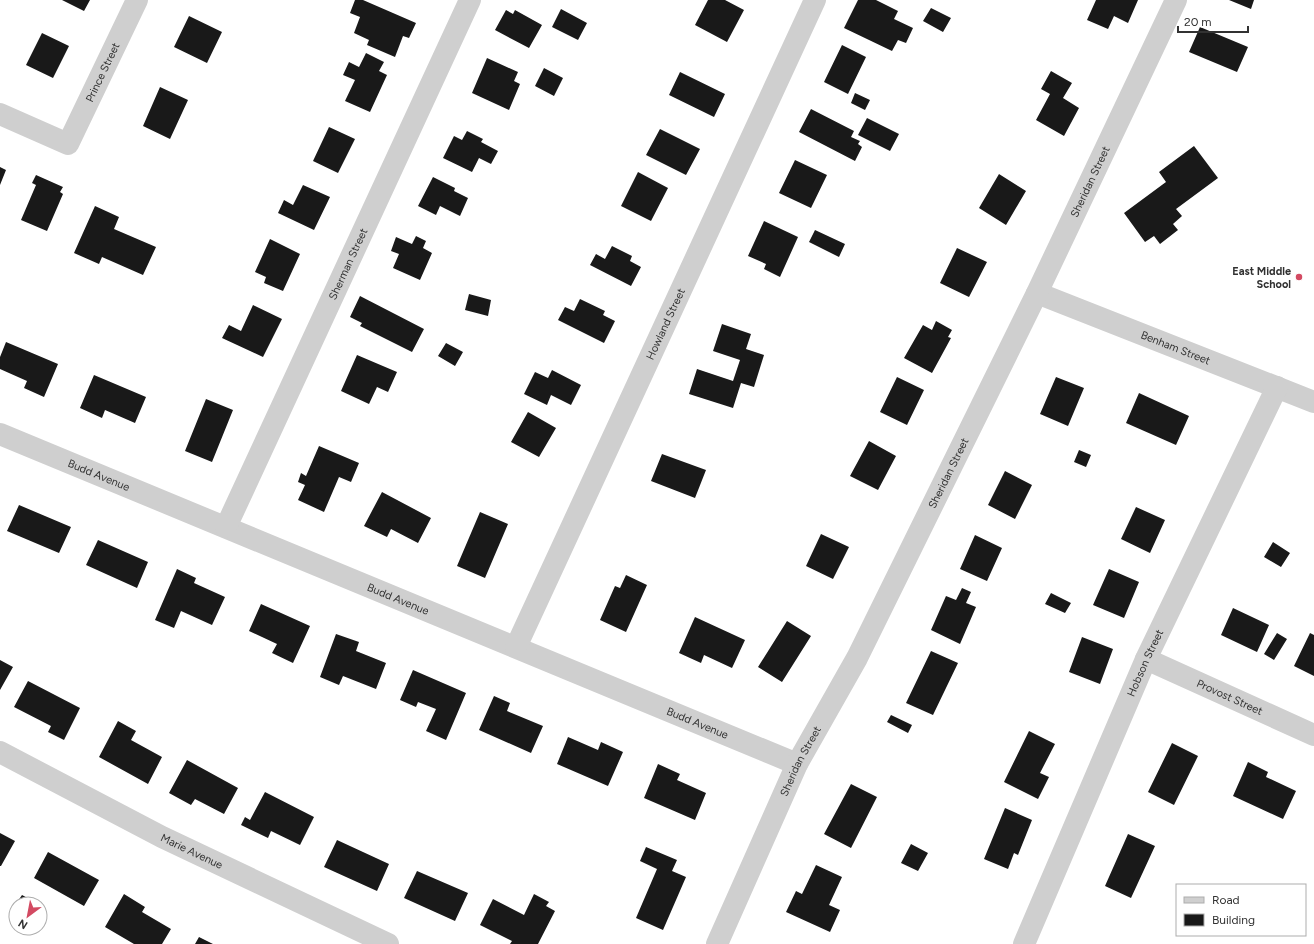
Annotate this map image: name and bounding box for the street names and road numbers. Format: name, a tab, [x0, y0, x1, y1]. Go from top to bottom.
street label: Prince Street	[83, 40, 122, 104]
street label: Sheridan Street	[1067, 144, 1112, 219]
street label: Sherman Street	[326, 226, 370, 302]
street label: Howland Street	[643, 286, 687, 362]
street label: Benham Street	[1139, 328, 1212, 367]
street label: Sheridan Street	[925, 436, 971, 510]
street label: Budd Avenue	[66, 456, 132, 494]
street label: Budd Avenue	[365, 580, 431, 617]
street label: Hobson Street	[1124, 627, 1166, 699]
street label: Provost Street	[1195, 676, 1265, 718]
street label: Budd Avenue	[665, 704, 730, 741]
street label: Sheridan Street	[777, 724, 824, 798]
street label: Marie Avenue	[159, 831, 225, 871]

